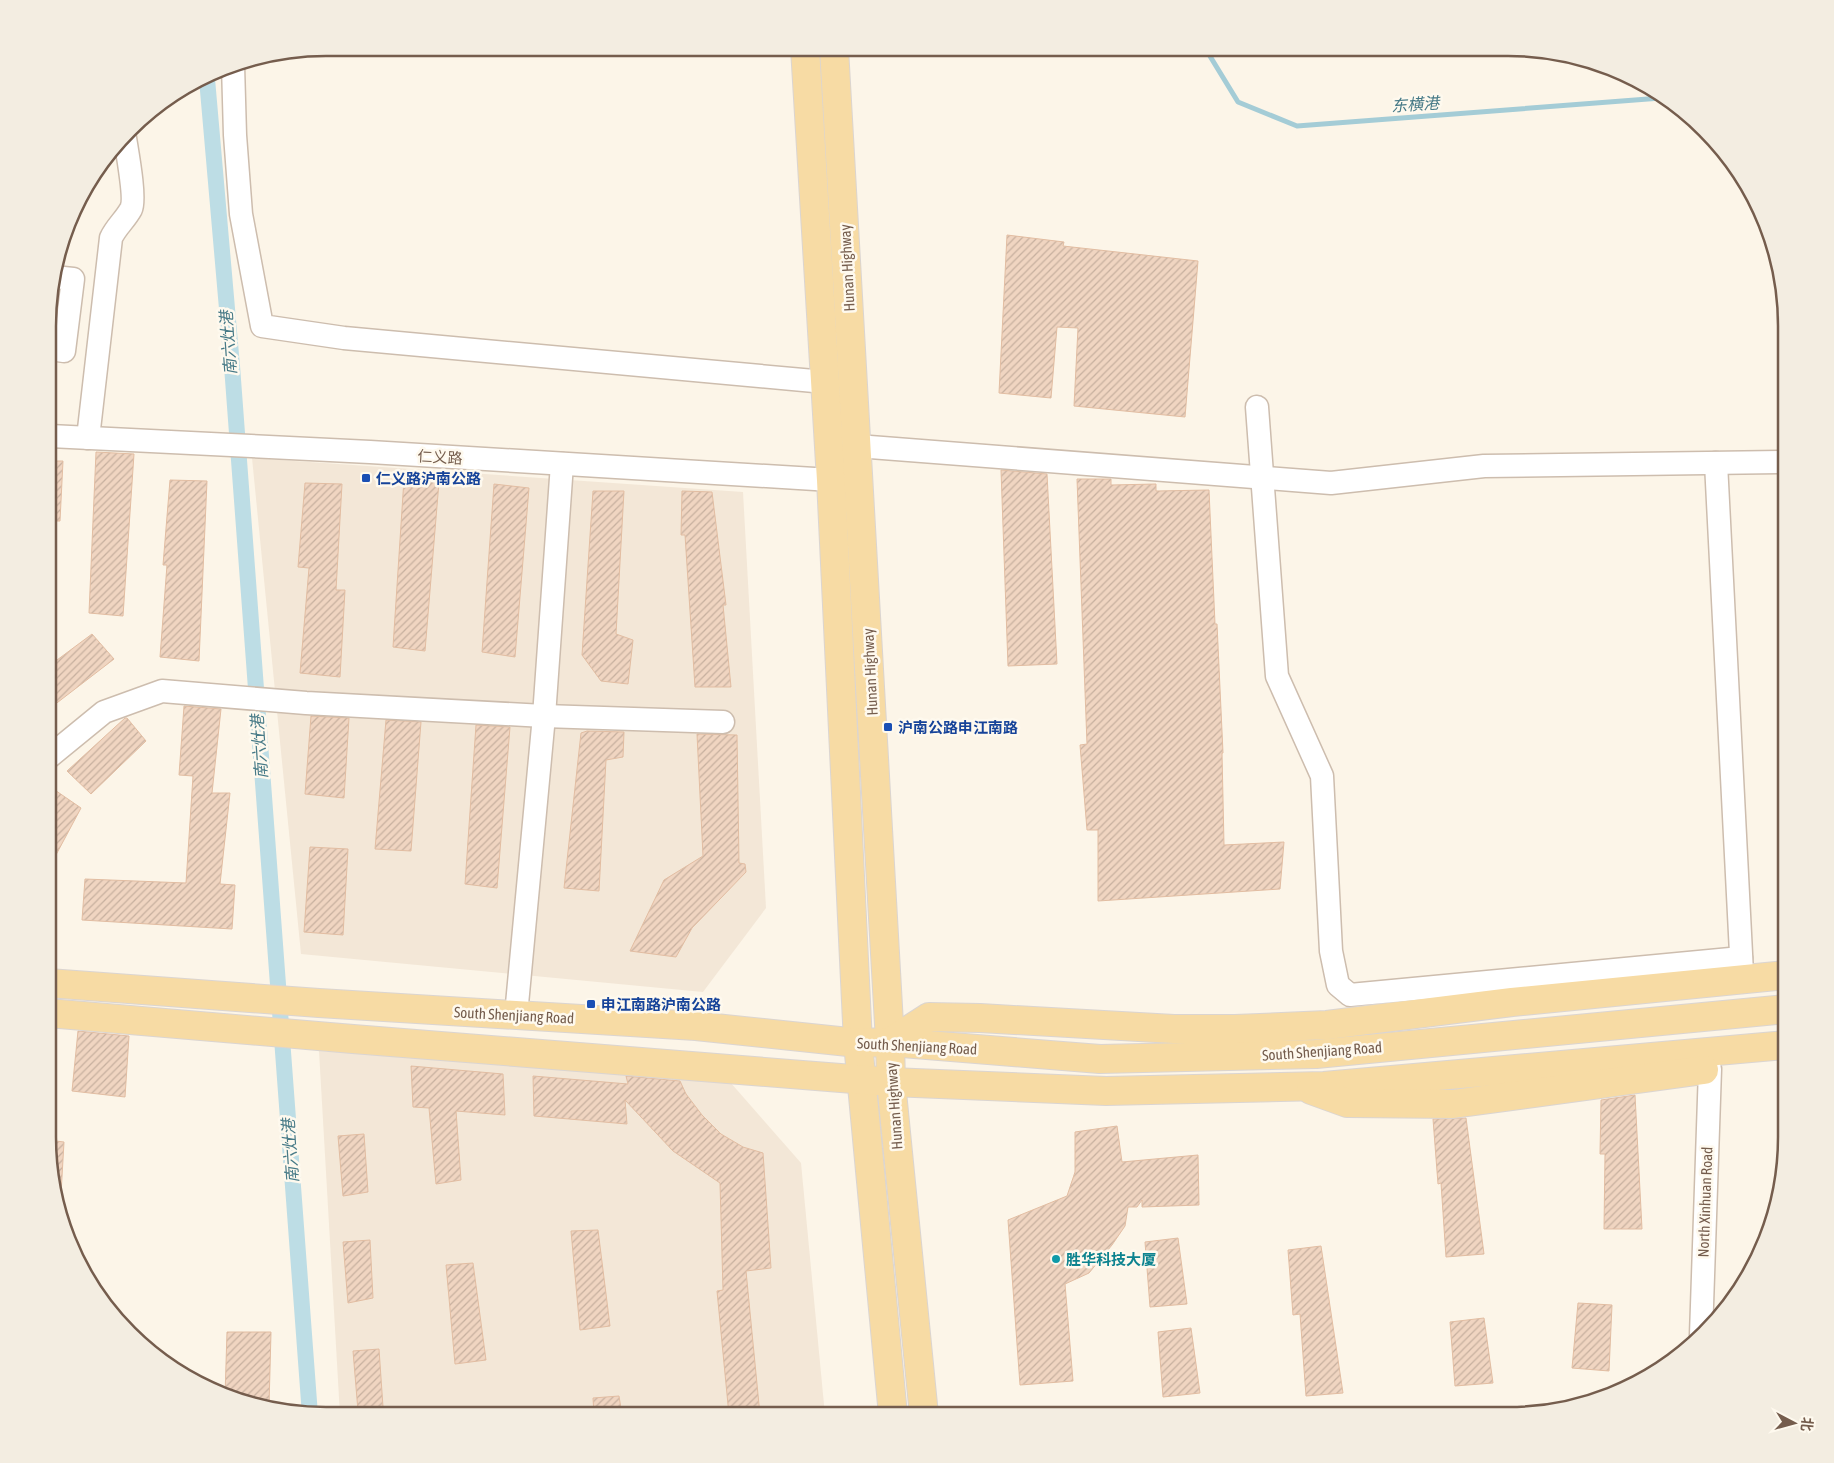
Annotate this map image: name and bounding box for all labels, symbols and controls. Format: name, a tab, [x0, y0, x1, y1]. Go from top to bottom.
water label: 东横港	[1390, 93, 1442, 115]
street label: Hunan Highway	[836, 224, 858, 312]
water label: 南六灶港	[217, 308, 239, 376]
street label: 仁义路	[417, 447, 463, 467]
place label: 仁义路沪南公路	[376, 470, 481, 487]
marker: 仁义路沪南公路	[360, 472, 372, 484]
street label: Hunan Highway	[859, 628, 881, 716]
water label: 南六灶港	[248, 712, 270, 780]
place label: 沪南公路申江南路	[898, 719, 1018, 736]
marker: 沪南公路申江南路	[882, 721, 894, 733]
place label: 申江南路沪南公路	[601, 996, 721, 1013]
marker: 申江南路沪南公路	[585, 998, 597, 1010]
street label: South Shenjiang Road	[454, 1003, 574, 1027]
street label: South Shenjiang Road	[857, 1034, 977, 1058]
street label: South Shenjiang Road	[1261, 1038, 1383, 1064]
street label: Hunan Highway	[882, 1062, 906, 1150]
water label: 南六灶港	[279, 1116, 301, 1184]
street label: North Xinhuan Road	[1695, 1146, 1715, 1258]
place label: 胜华科技大厦	[1066, 1251, 1156, 1268]
marker: 胜华科技大厦	[1050, 1253, 1062, 1265]
north arrow	[1769, 1398, 1819, 1448]
text: 北	[1798, 1417, 1816, 1432]

